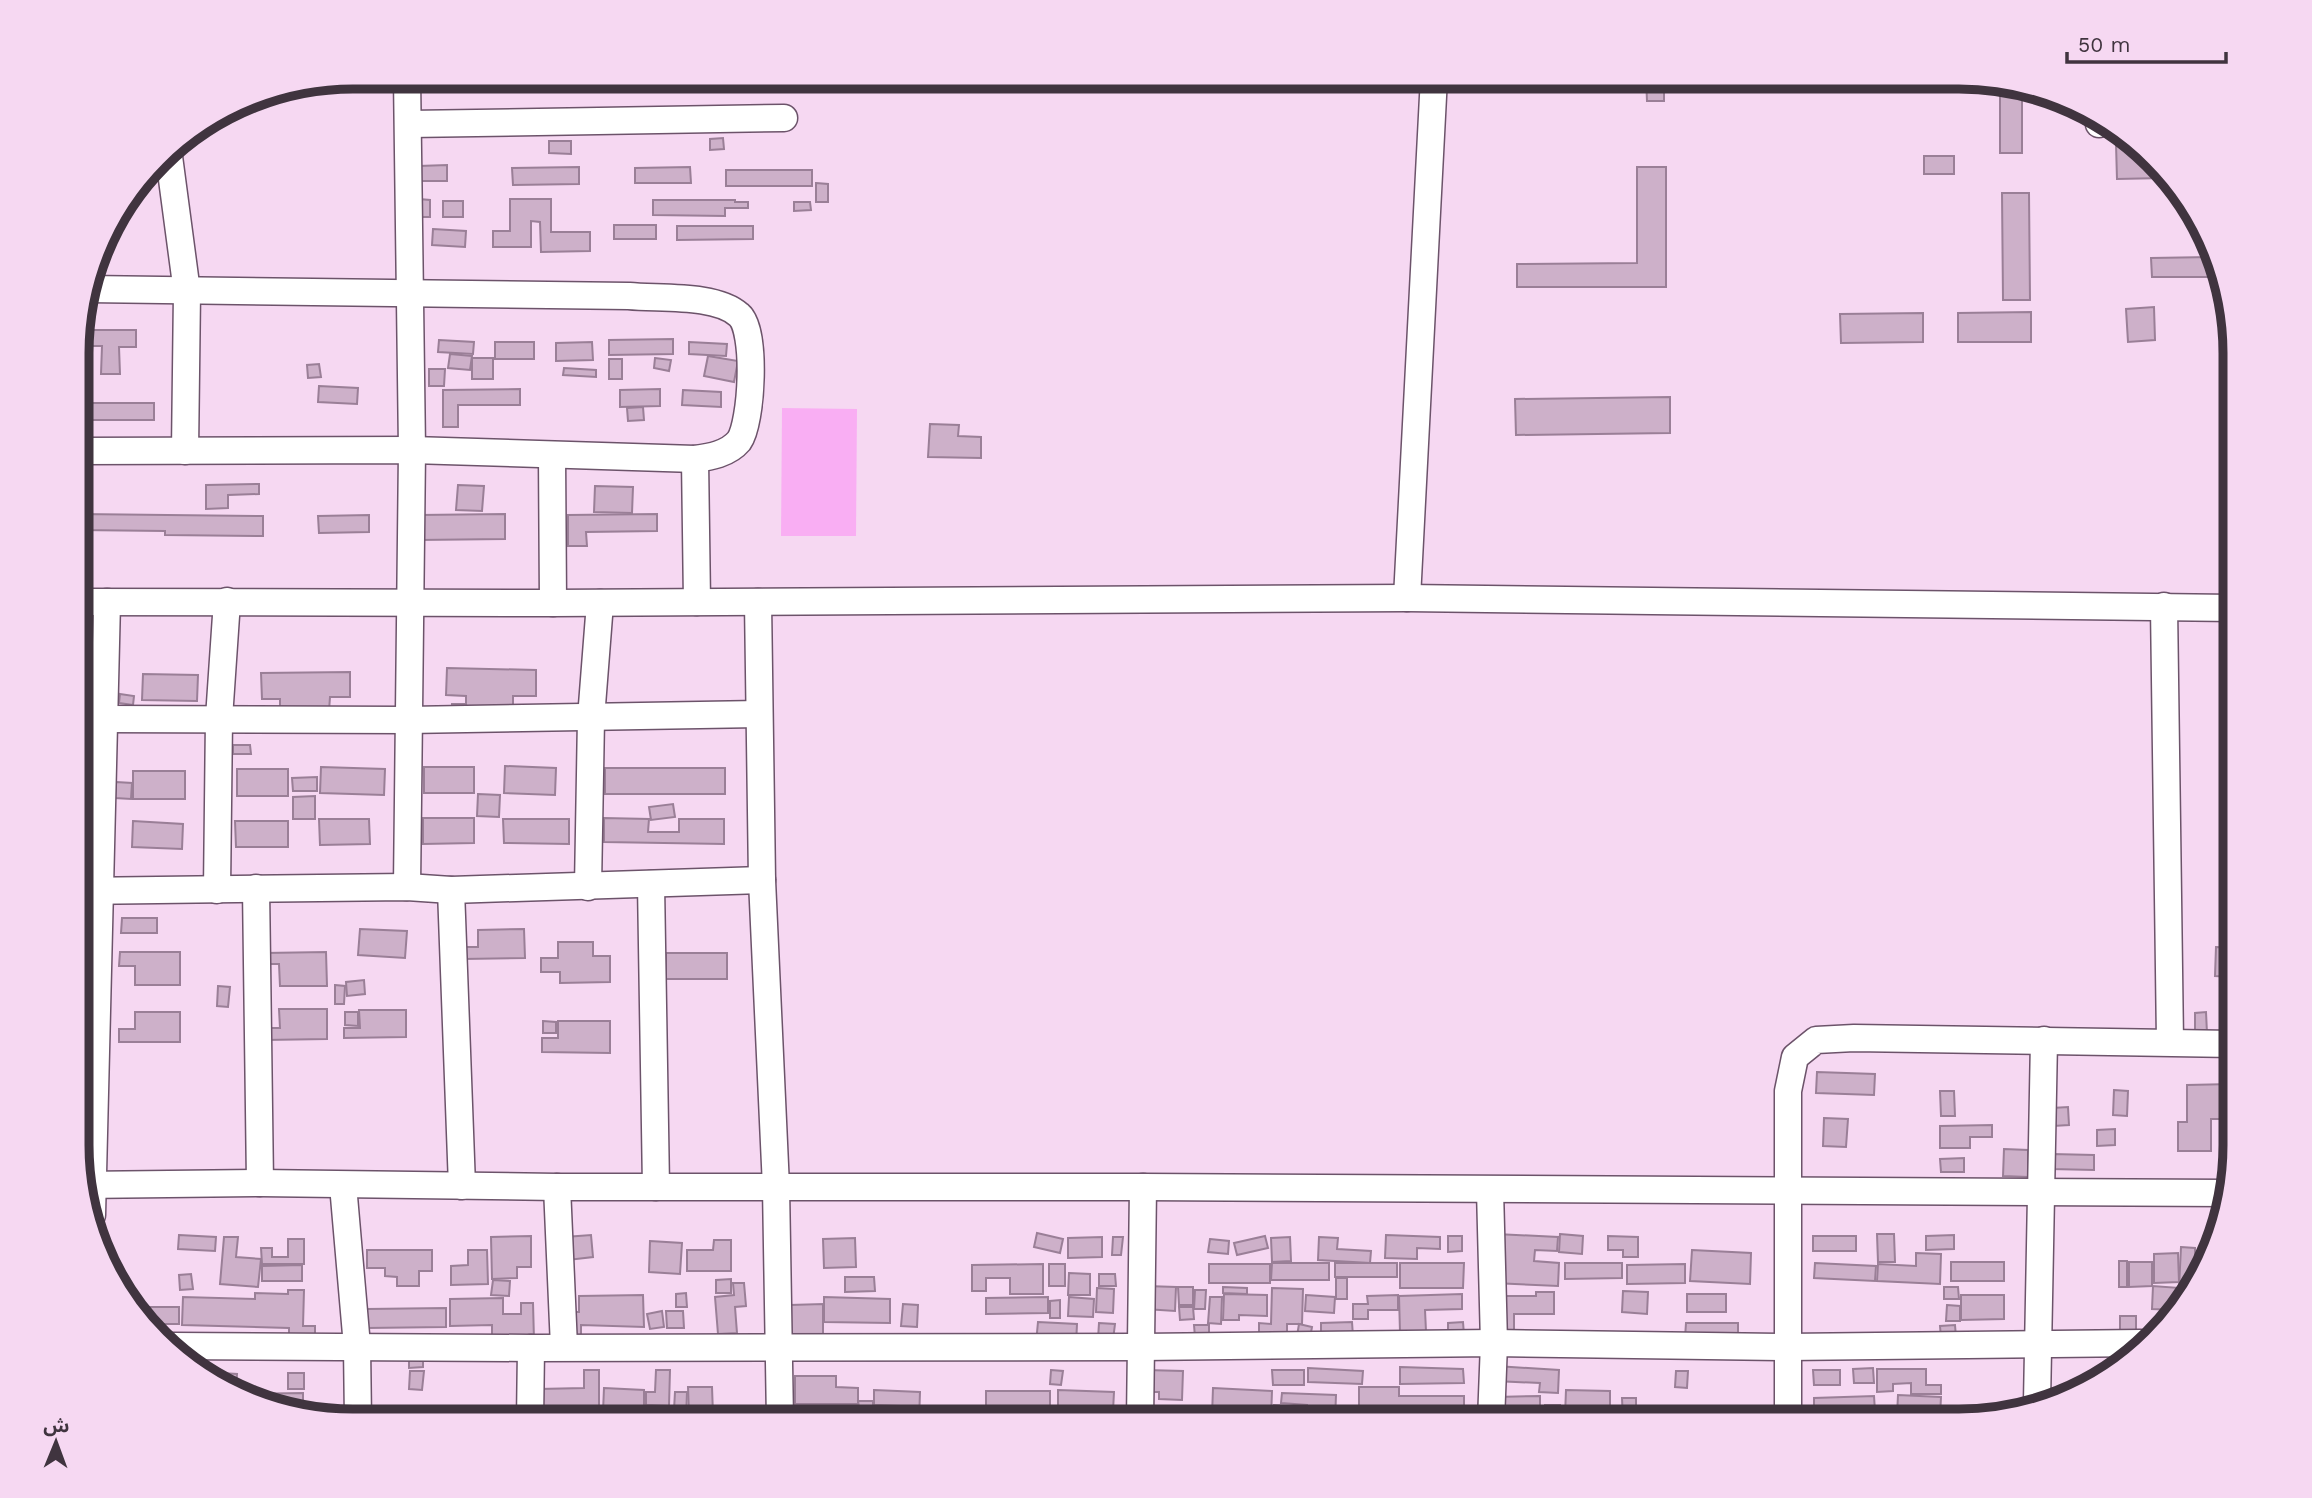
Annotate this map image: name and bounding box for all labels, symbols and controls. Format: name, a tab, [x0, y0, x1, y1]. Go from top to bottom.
scale bar	[2067, 21, 2226, 65]
text: 50 m	[2078, 32, 2130, 57]
north arrow	[21, 1407, 91, 1477]
text: ش	[43, 1414, 70, 1437]

